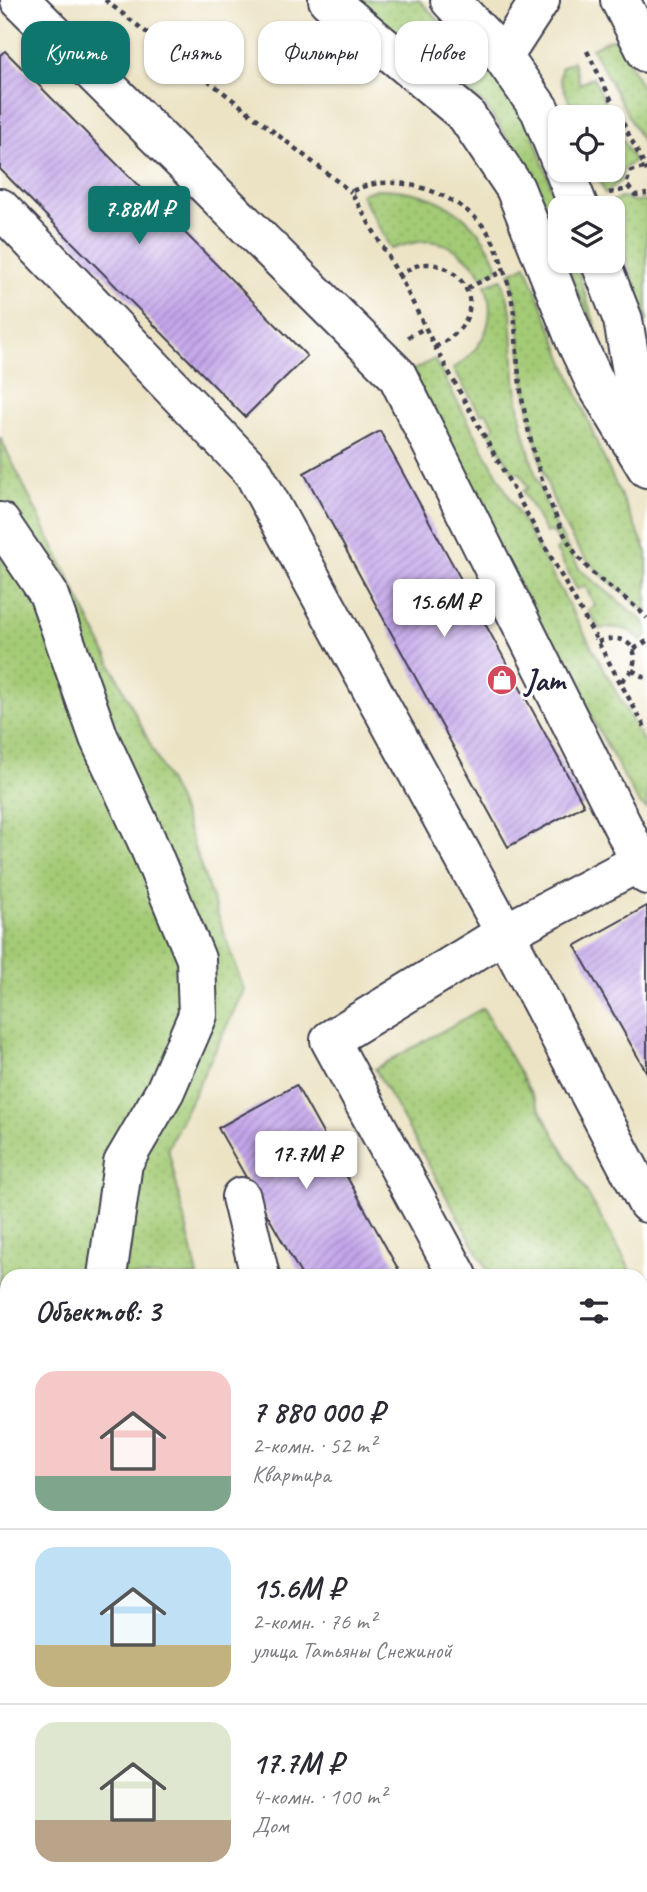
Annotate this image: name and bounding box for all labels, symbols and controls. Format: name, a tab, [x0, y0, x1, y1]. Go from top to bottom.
chip: Купить	[21, 21, 130, 84]
chip: Снять	[144, 21, 244, 84]
chip: Фильтры	[258, 21, 381, 84]
chip: Новое	[395, 21, 488, 84]
map controls	[548, 105, 625, 273]
button: locate	[548, 105, 625, 182]
pin: 7.88M ₽	[74, 187, 204, 246]
text: 7.88M ₽	[104, 194, 174, 223]
button: layers	[548, 196, 625, 273]
pin: 15.6M ₽	[379, 580, 509, 639]
text: 15.6M ₽	[409, 587, 479, 616]
place label: Jam	[523, 661, 568, 699]
shop icon: Jam	[485, 663, 519, 697]
pin: 17.7M ₽	[241, 1132, 371, 1191]
text: 17.7M ₽	[271, 1139, 341, 1168]
text: Объектов: 3	[35, 1292, 160, 1330]
icon: filters	[575, 1292, 613, 1330]
text: 7 880 000 ₽	[252, 1393, 384, 1431]
icon: home	[91, 1399, 175, 1483]
text: 2-комн. · 52 m²	[252, 1431, 376, 1460]
text: Квартира	[252, 1460, 330, 1489]
text: 15.6M ₽	[252, 1569, 343, 1607]
icon: home	[91, 1575, 175, 1659]
text: 2-комн. · 76 m²	[252, 1607, 376, 1636]
text: улица Татьяны Снежиной	[252, 1636, 452, 1665]
text: 17.7M ₽	[252, 1744, 343, 1782]
icon: home	[91, 1750, 175, 1834]
text: 4-комн. · 100 m²	[252, 1782, 386, 1811]
text: Дом	[252, 1811, 289, 1840]

